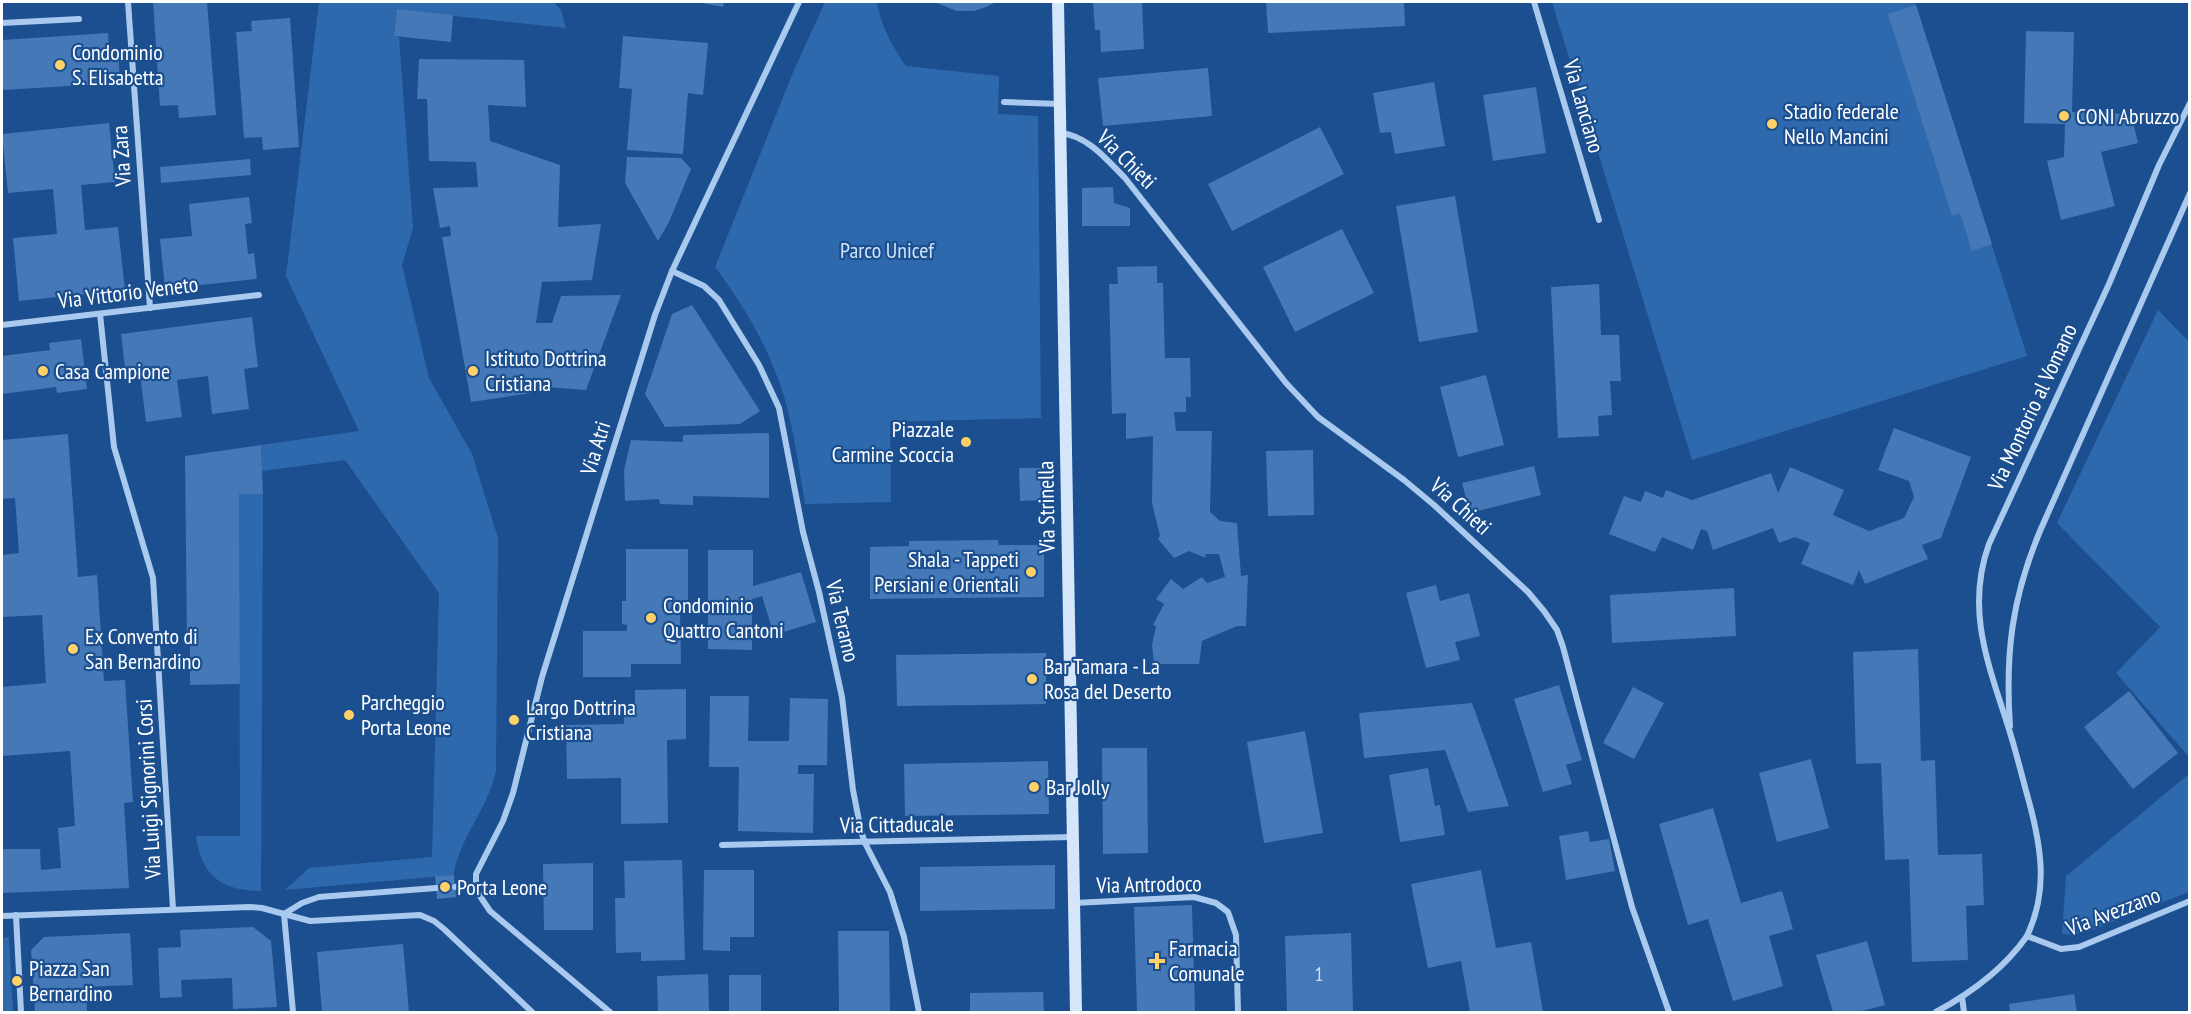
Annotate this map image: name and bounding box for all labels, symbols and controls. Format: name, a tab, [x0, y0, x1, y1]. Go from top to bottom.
place label: Condominio S. Elisabetta	[72, 38, 164, 91]
street label: Via Lanciano	[1557, 55, 1611, 156]
marker: Condominio S. Elisabetta	[53, 58, 67, 72]
place label: Stadio federale Nello Mancini	[1784, 97, 1899, 150]
place label: CONI Abruzzo	[2076, 102, 2179, 130]
marker: CONI Abruzzo	[2057, 109, 2071, 123]
marker: Stadio federale Nello Mancini	[1765, 117, 1779, 131]
street label: Via Chieti	[1091, 123, 1163, 195]
street label: Via Zara	[105, 125, 137, 188]
park label: Parco Unicef	[840, 236, 935, 264]
street label: Via Vittorio Veneto	[55, 270, 200, 315]
street label: Via Montorio al Vomano	[1981, 319, 2083, 496]
place label: Istituto Dottrina Cristiana	[485, 344, 606, 397]
place label: Casa Campione	[55, 357, 170, 385]
marker: Casa Campione	[36, 364, 50, 378]
marker: Istituto Dottrina Cristiana	[466, 364, 480, 378]
place label: Piazzale Carmine Scoccia	[832, 415, 954, 468]
street label: Via Atri	[573, 418, 616, 479]
marker: Piazzale Carmine Scoccia	[959, 435, 973, 449]
street label: Via Strinella	[1031, 461, 1061, 554]
street label: Via Chieti	[1424, 471, 1497, 541]
place label: Shala - Tappeti Persiani e Orientali	[874, 545, 1019, 598]
marker: Shala - Tappeti Persiani e Orientali	[1024, 565, 1038, 579]
street label: Via Teramo	[820, 576, 866, 665]
place label: Condominio Quattro Cantoni	[663, 591, 784, 644]
marker: Condominio Quattro Cantoni	[644, 611, 658, 625]
place label: Ex Convento di San Bernardino	[85, 622, 201, 675]
marker: Ex Convento di San Bernardino	[66, 642, 80, 656]
place label: Bar Tamara - La Rosa del Deserto	[1044, 652, 1172, 705]
marker: Bar Tamara - La Rosa del Deserto	[1025, 672, 1039, 686]
place label: Parcheggio Porta Leone	[361, 688, 451, 741]
place label: Largo Dottrina Cristiana	[526, 693, 636, 746]
street label: Via Luigi Signorini Corsi	[129, 698, 167, 881]
marker: Parcheggio Porta Leone	[342, 708, 356, 722]
marker: Largo Dottrina Cristiana	[507, 713, 521, 727]
place label: Bar Jolly	[1046, 773, 1110, 801]
marker: Bar Jolly	[1027, 780, 1041, 794]
street label: Via Cittaducale	[839, 809, 954, 839]
street label: Via Antrodoco	[1095, 869, 1202, 899]
place label: Porta Leone	[457, 873, 547, 901]
marker: Porta Leone	[438, 880, 452, 894]
street label: Via Avezzano	[2061, 880, 2164, 942]
place label: Farmacia Comunale	[1169, 934, 1245, 987]
place label: Piazza San Bernardino	[29, 954, 112, 1007]
marker: Farmacia Comunale	[1150, 954, 1164, 968]
house number: 1	[1315, 961, 1324, 987]
marker: Piazza San Bernardino	[10, 974, 24, 988]

